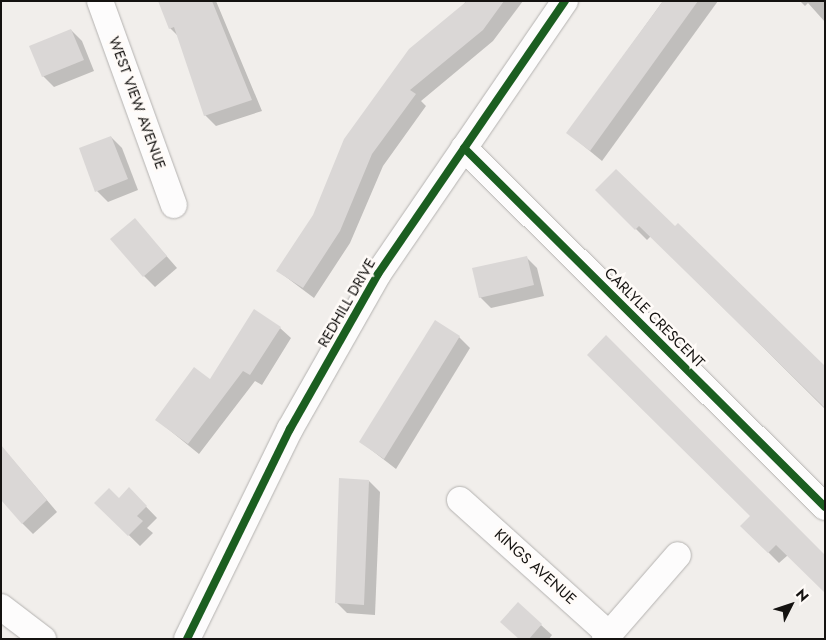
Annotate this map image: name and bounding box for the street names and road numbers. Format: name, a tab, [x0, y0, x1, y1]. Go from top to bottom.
street label: WEST VIEW AVENUE	[105, 34, 169, 172]
street label: REDHILL DRIVE	[314, 255, 380, 351]
street label: CARLYLE CRESCENT	[600, 264, 708, 372]
street label: KINGS AVENUE	[490, 526, 580, 608]

